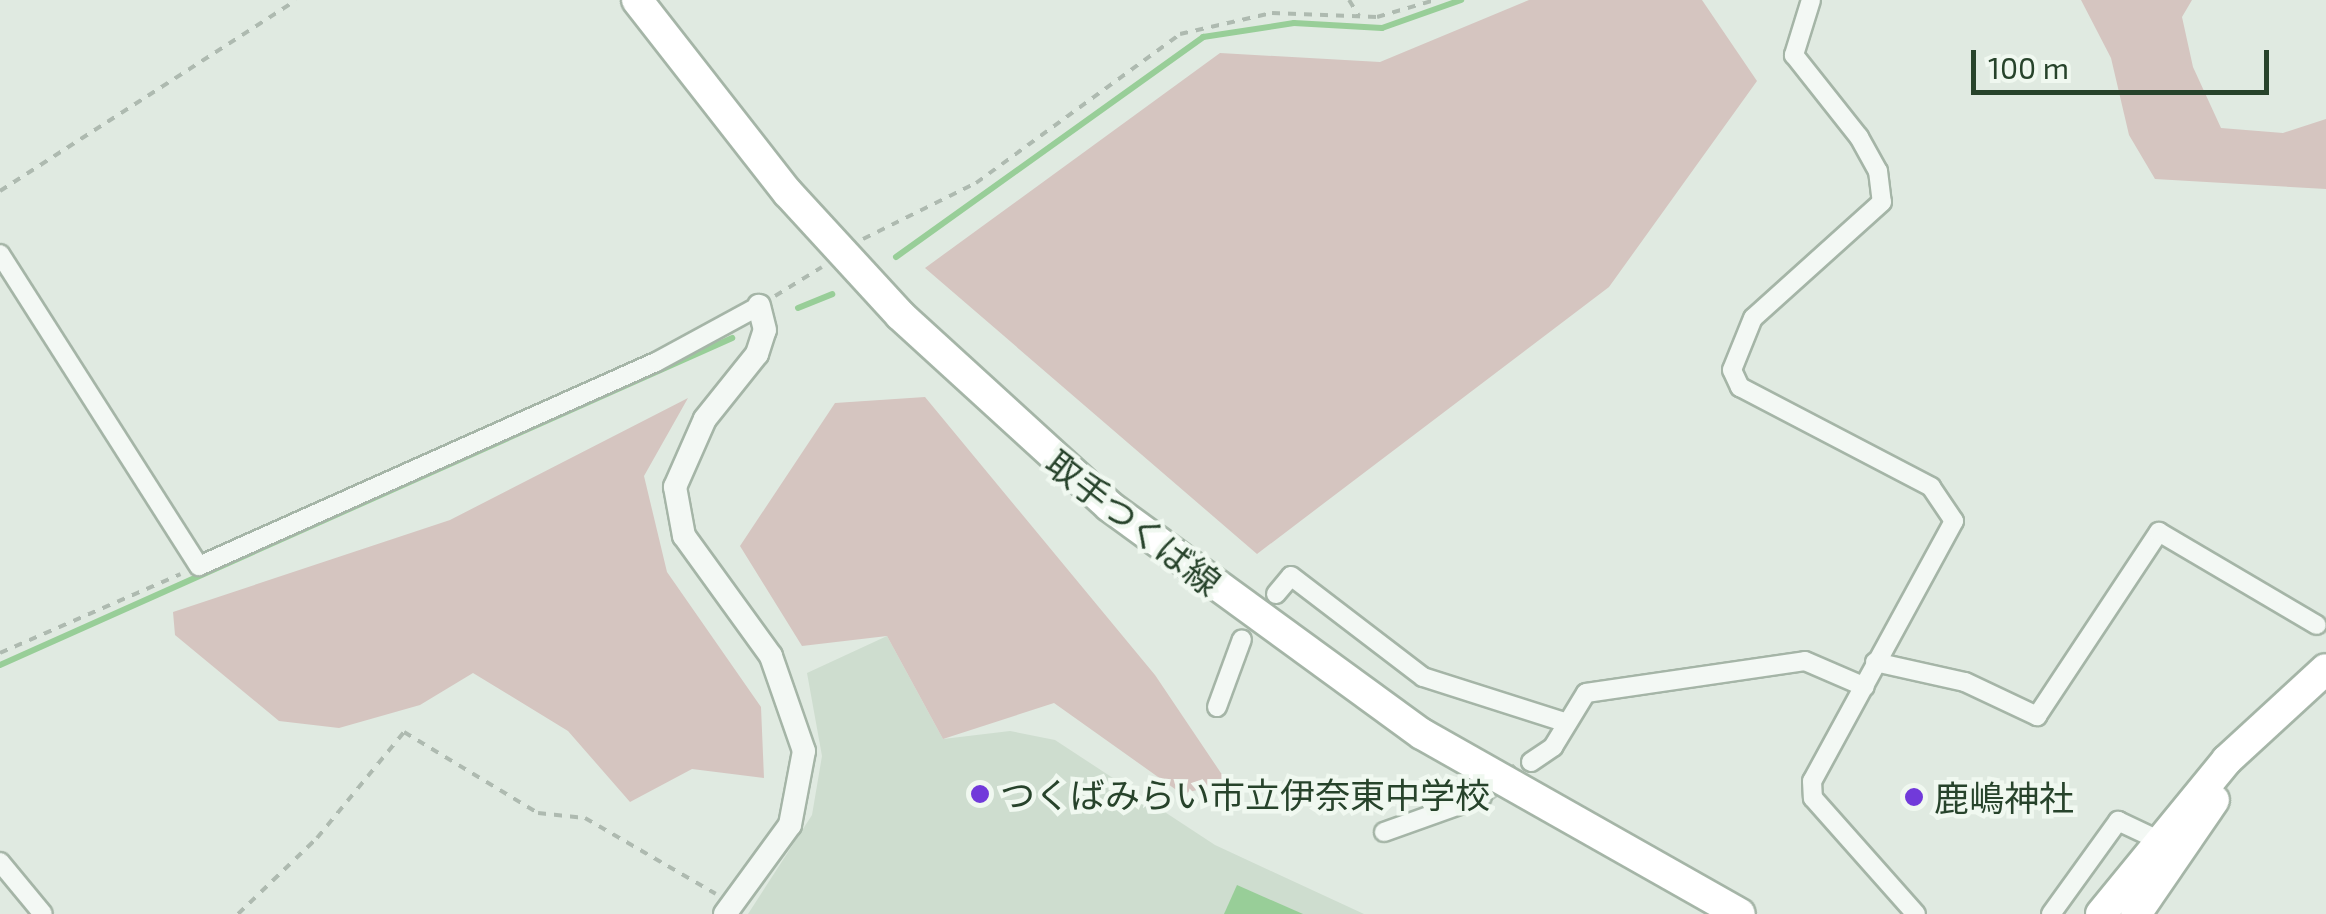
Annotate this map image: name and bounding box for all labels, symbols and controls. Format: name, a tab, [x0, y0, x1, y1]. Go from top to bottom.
scale bar	[1976, 30, 2274, 92]
text: 100 m	[1988, 49, 2069, 85]
street label: 取手つくば線	[1038, 441, 1230, 603]
place label: つくばみらい市立伊奈東中学校	[1000, 773, 1490, 815]
place label: 鹿嶋神社	[1934, 776, 2074, 818]
marker: つくばみらい市立伊奈東中学校	[969, 783, 991, 805]
marker: 鹿嶋神社	[1903, 786, 1925, 808]

